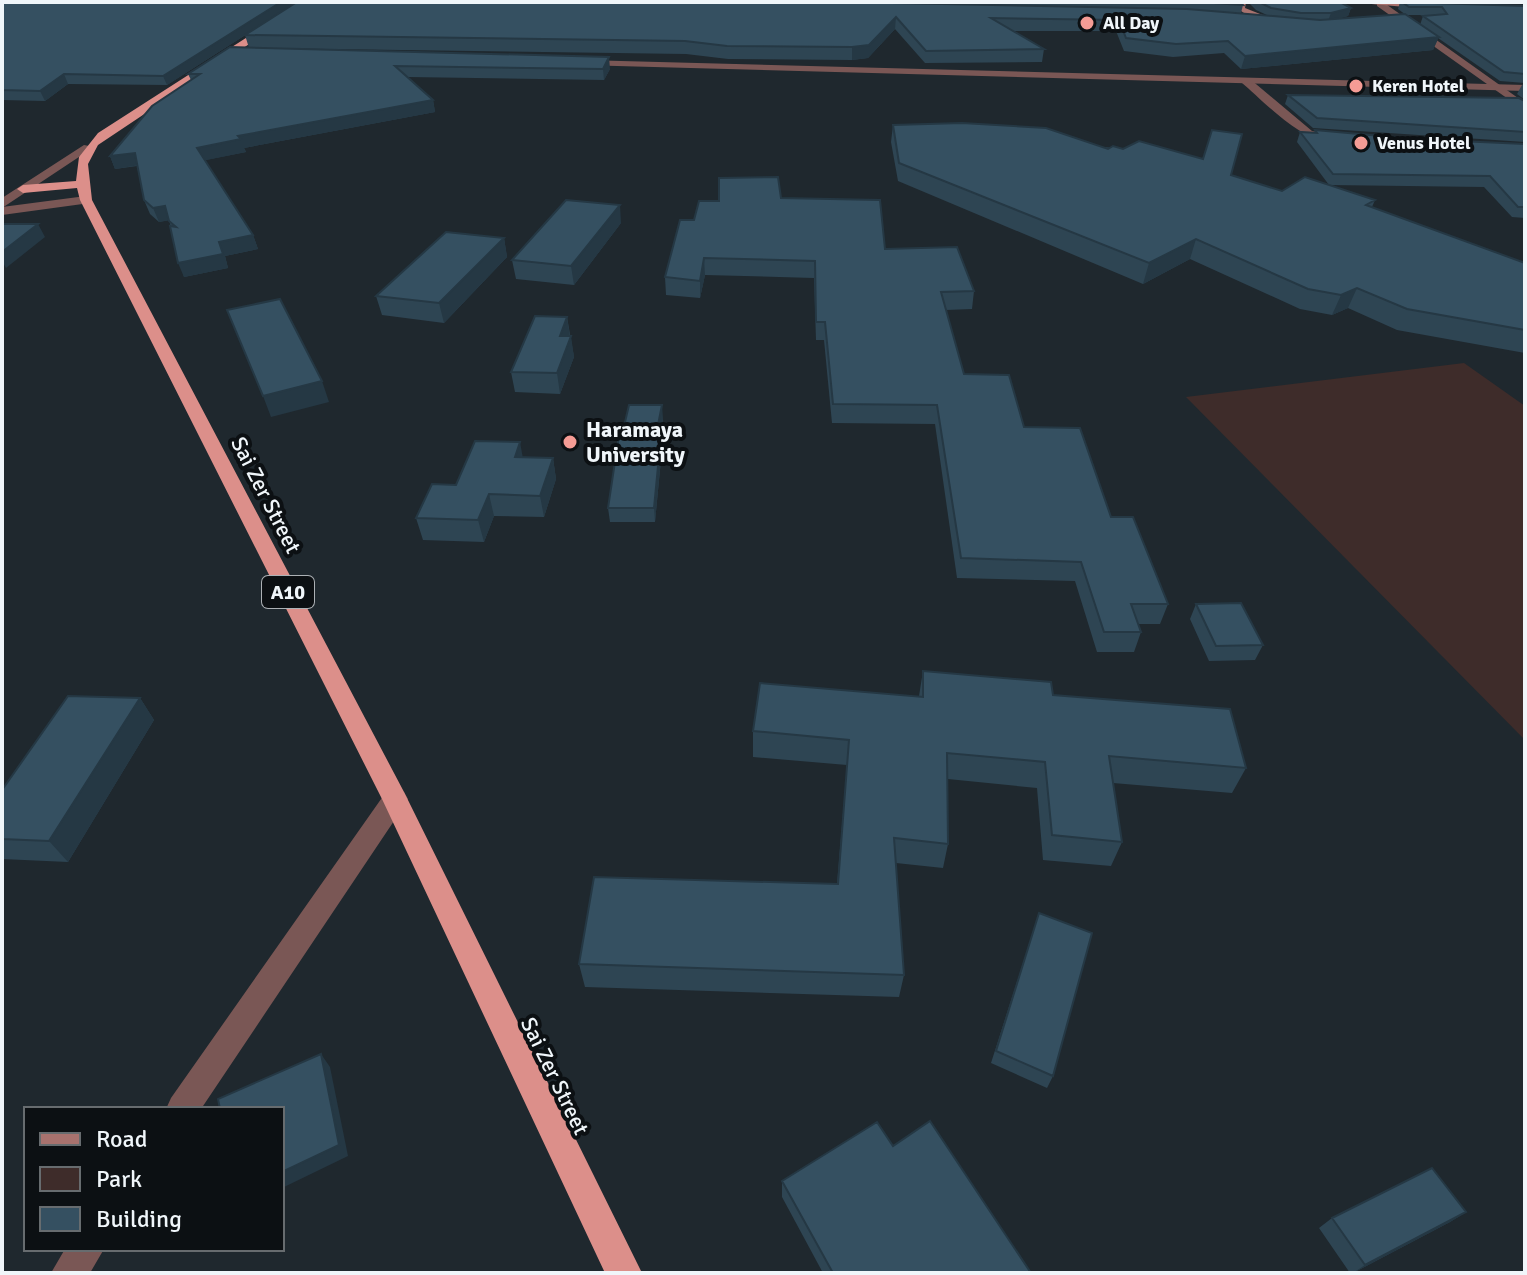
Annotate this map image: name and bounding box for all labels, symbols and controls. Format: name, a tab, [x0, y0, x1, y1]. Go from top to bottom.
place label: All Day	[1103, 12, 1159, 34]
marker: All Day	[1078, 14, 1096, 32]
place label: Keren Hotel	[1372, 75, 1465, 97]
marker: Keren Hotel	[1347, 77, 1365, 95]
place label: Venus Hotel	[1377, 132, 1471, 154]
marker: Venus Hotel	[1352, 134, 1370, 152]
place label: Haramaya University	[586, 416, 685, 468]
street label: Sai Zer Street	[225, 432, 307, 558]
marker: Haramaya University	[561, 433, 579, 451]
road number: A10	[262, 576, 314, 608]
street label: Sai Zer Street	[515, 1013, 595, 1139]
legend	[24, 1107, 284, 1251]
text: Road	[96, 1124, 147, 1154]
text: Park	[96, 1164, 142, 1194]
text: Building	[96, 1204, 182, 1234]

